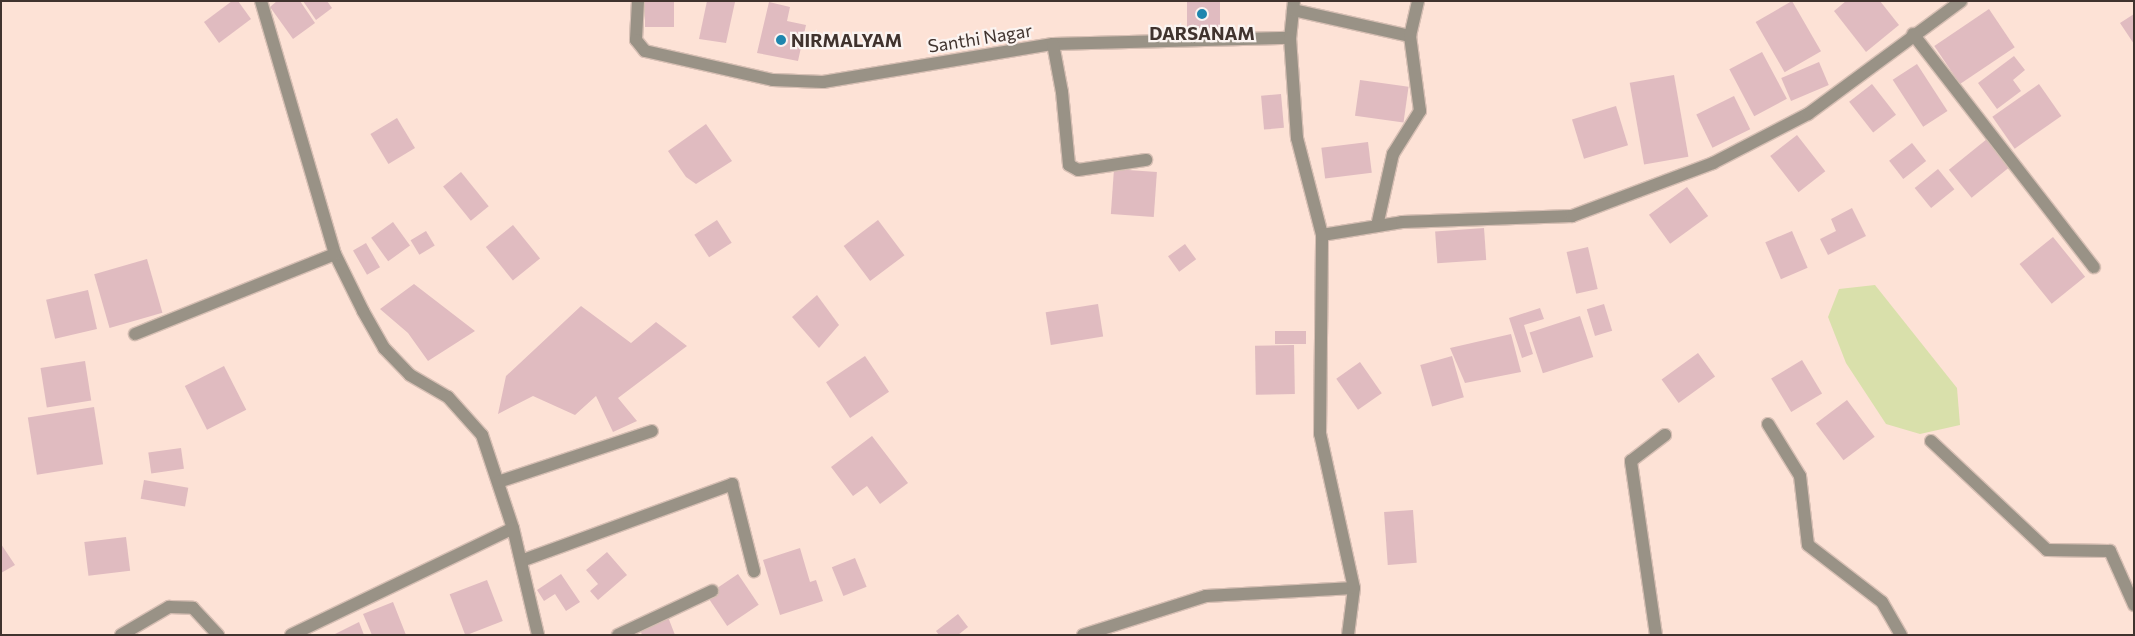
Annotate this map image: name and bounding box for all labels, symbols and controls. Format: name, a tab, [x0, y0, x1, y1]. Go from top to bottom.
marker: DARSANAM	[1196, 8, 1208, 20]
street label: Santhi Nagar	[926, 19, 1034, 57]
place label: DARSANAM	[1149, 22, 1255, 44]
place label: NIRMALYAM	[791, 29, 902, 51]
marker: NIRMALYAM	[775, 34, 787, 46]

